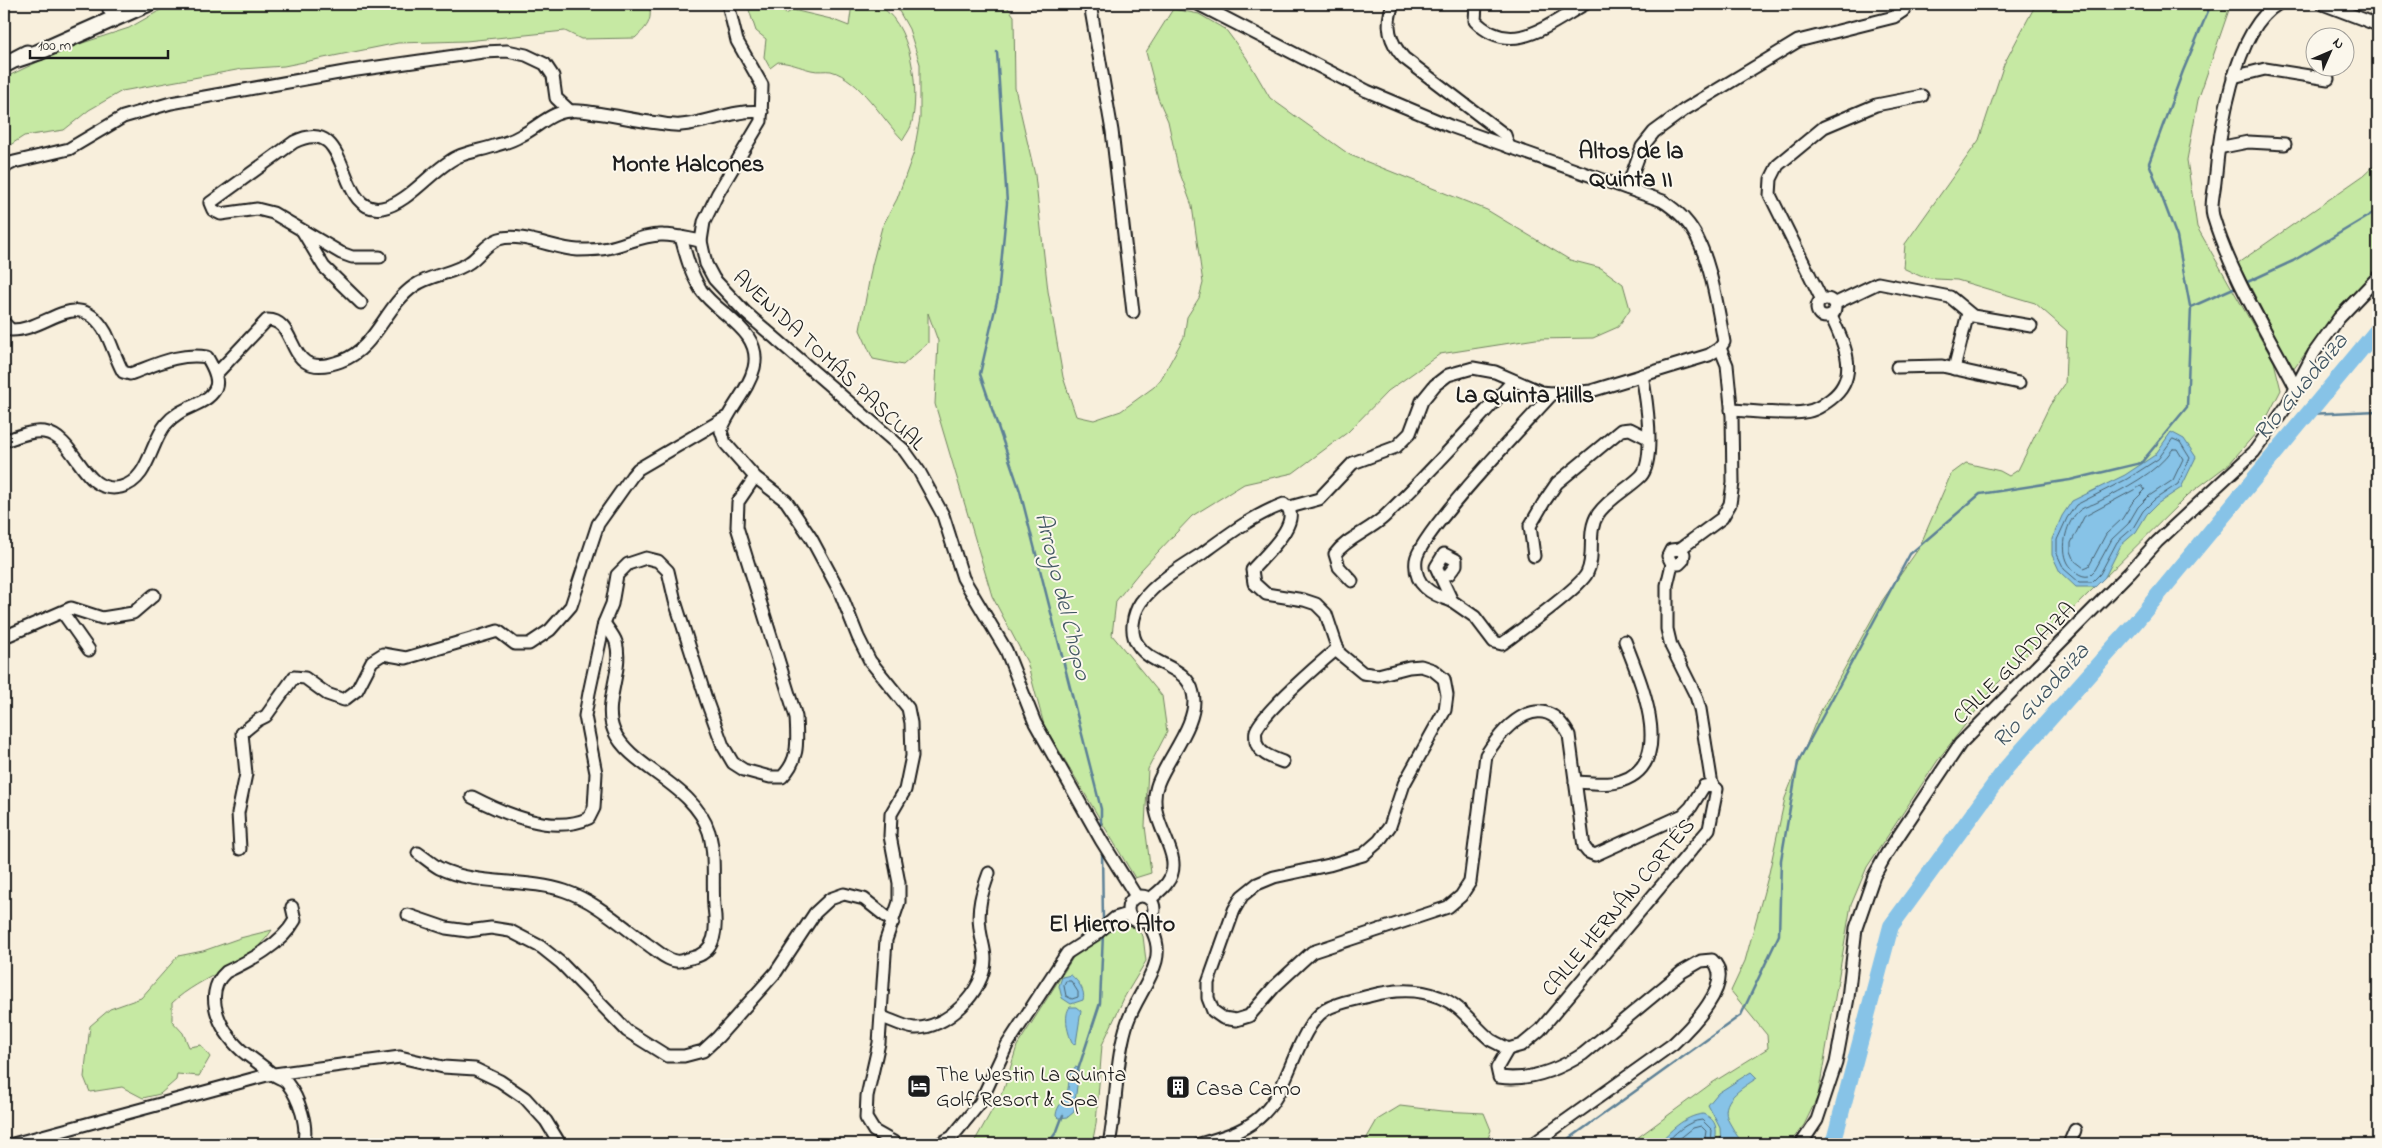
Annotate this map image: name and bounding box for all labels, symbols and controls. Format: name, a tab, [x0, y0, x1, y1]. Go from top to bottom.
scale bar	[30, 28, 168, 60]
north arrow	[2304, 28, 2354, 78]
text: N	[2327, 33, 2349, 55]
text: 100 m	[38, 35, 71, 57]
district label: Altos de la Quinta II	[1579, 135, 1683, 198]
district label: Monte Halcones	[612, 148, 764, 183]
street label: AVENIDA TOMÁS PASCUAL	[725, 263, 932, 460]
water label: Rio Guadaiza	[2246, 325, 2358, 449]
district label: La Quinta Hills	[1456, 379, 1594, 414]
water label: Arroyo del Chopo	[1024, 509, 1100, 686]
street label: CALLE GUADAIZA	[1946, 595, 2084, 733]
water label: Rio Guadaiza	[1985, 635, 2100, 757]
street label: CALLE HERNÁN CORTÉS	[1535, 812, 1704, 1004]
district label: El Hierro Alto	[1049, 908, 1175, 943]
place label: The Westin La Quinta Golf Resort & Spa	[936, 1060, 1126, 1117]
hotel icon: The Westin La Quinta Golf Resort & Spa	[906, 1073, 932, 1099]
building icon: Casa Camo	[1165, 1074, 1191, 1100]
place label: Casa Camo	[1196, 1074, 1301, 1106]

